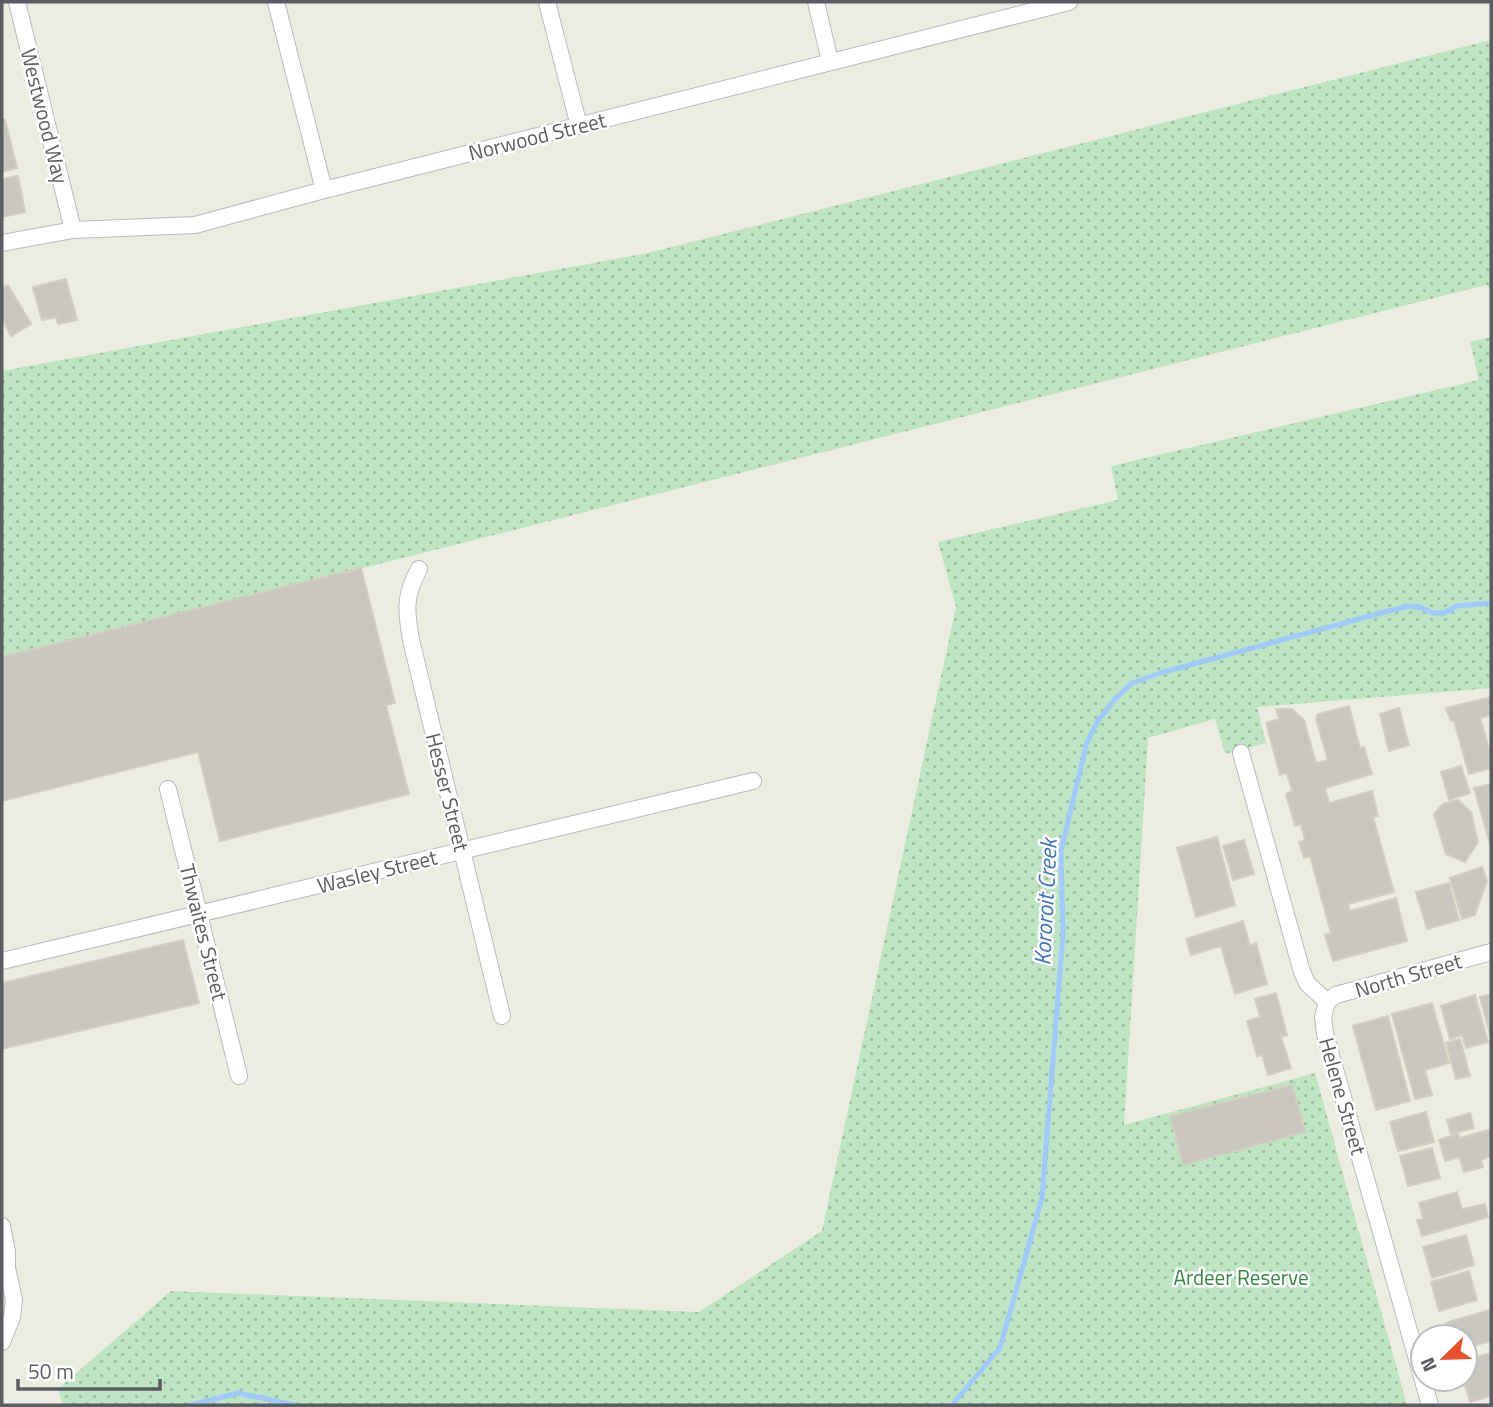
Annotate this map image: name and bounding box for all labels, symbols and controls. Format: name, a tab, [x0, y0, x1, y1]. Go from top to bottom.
street label: Westwood Way	[13, 45, 77, 187]
street label: Norwood Street	[465, 103, 610, 169]
street label: Hesser Street	[418, 730, 478, 855]
water label: Kororoit Creek	[1024, 835, 1066, 966]
street label: Wasley Street	[314, 840, 441, 901]
street label: Thwaites Street	[172, 860, 237, 1004]
street label: North Street	[1351, 944, 1466, 1006]
street label: Helene Street	[1311, 1034, 1375, 1159]
park label: Ardeer Reserve	[1173, 1261, 1309, 1293]
north arrow	[1409, 1323, 1479, 1393]
scale bar	[18, 1348, 159, 1392]
text: N	[1412, 1353, 1444, 1377]
text: 50 m	[28, 1355, 74, 1387]

